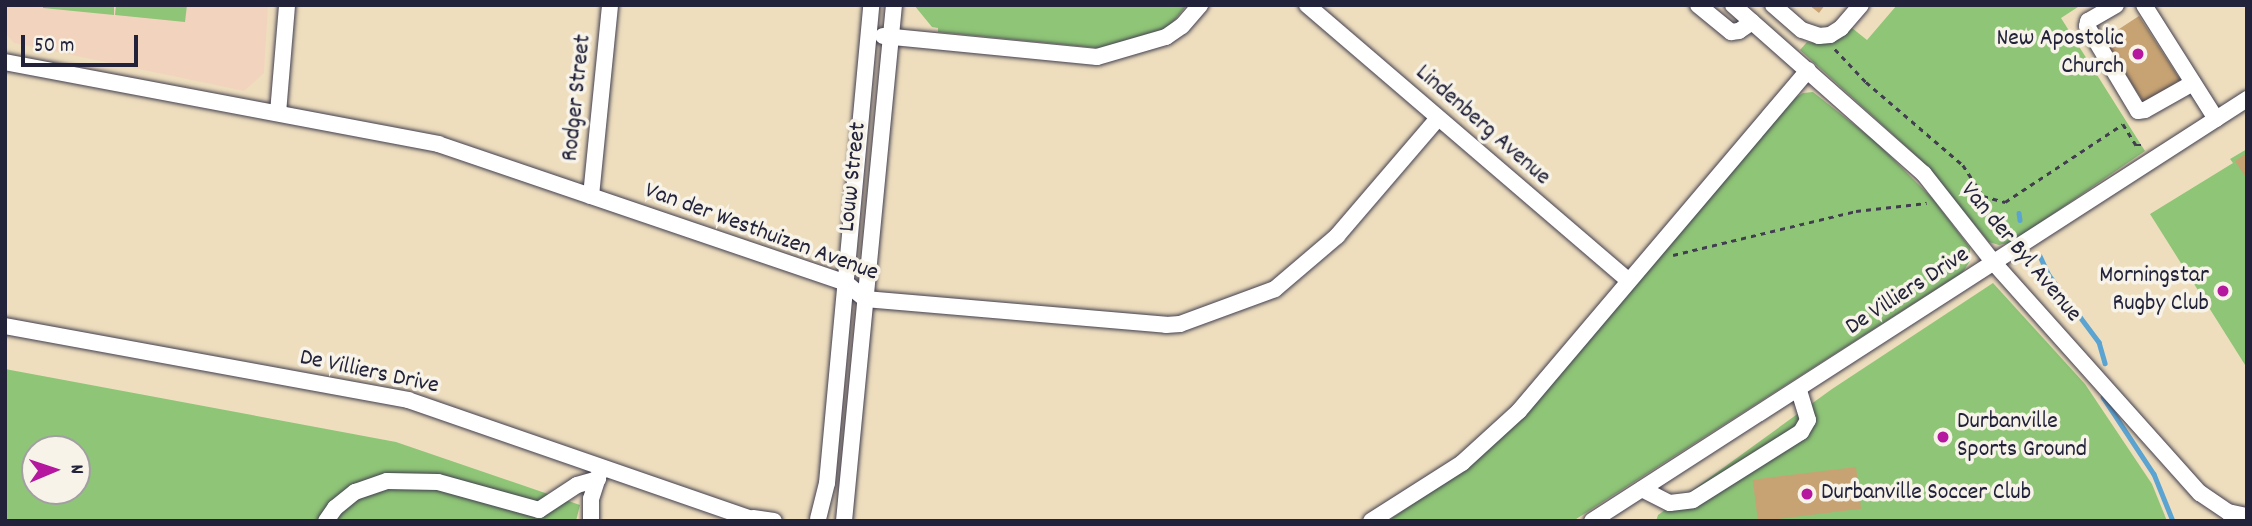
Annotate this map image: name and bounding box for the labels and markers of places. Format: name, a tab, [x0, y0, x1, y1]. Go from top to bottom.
place label: New Apostolic Church	[1996, 26, 2124, 82]
marker: New Apostolic Church	[2130, 46, 2146, 62]
place label: Morningstar Rugby Club	[2099, 263, 2209, 319]
marker: Morningstar Rugby Club	[2215, 283, 2231, 299]
place label: Durbanville Sports Ground	[1957, 409, 2087, 465]
marker: Durbanville Sports Ground	[1935, 429, 1951, 445]
place label: Durbanville Soccer Club	[1821, 480, 2031, 508]
marker: Durbanville Soccer Club	[1799, 486, 1815, 502]

